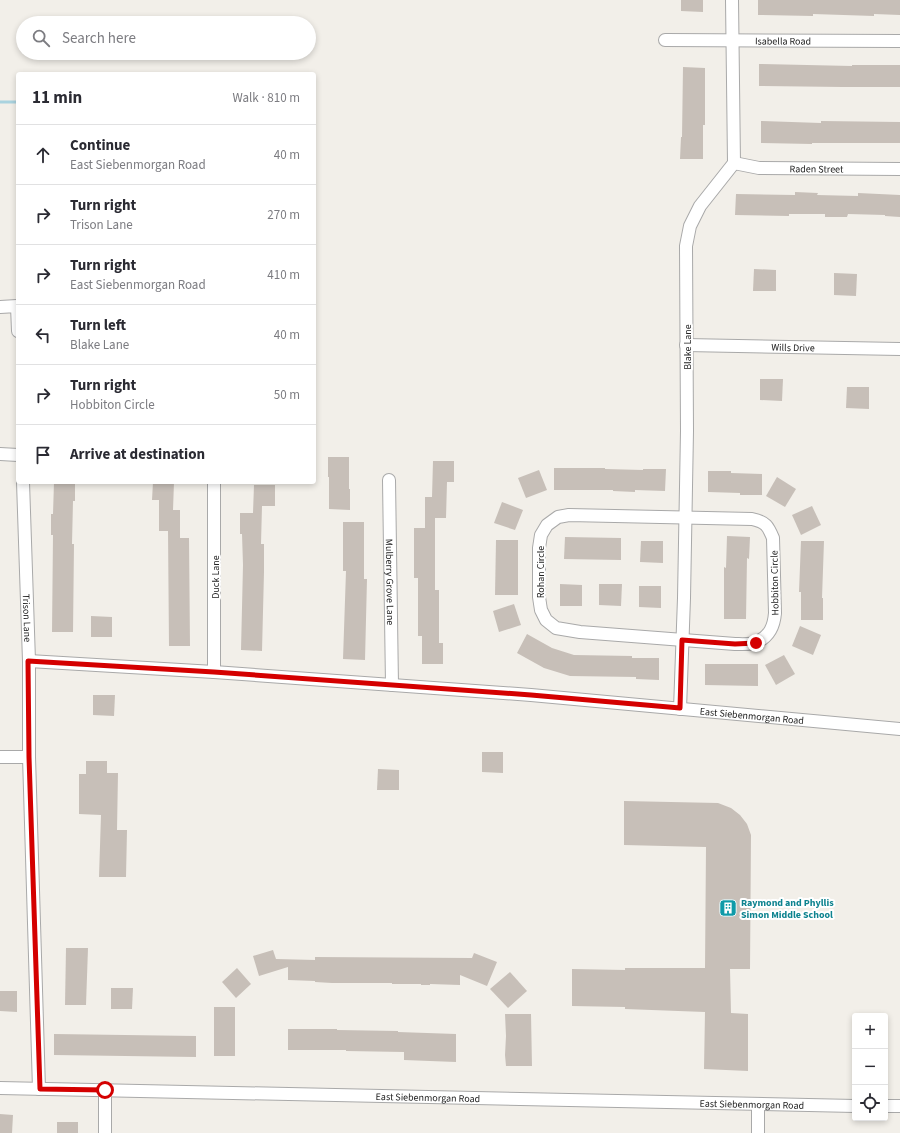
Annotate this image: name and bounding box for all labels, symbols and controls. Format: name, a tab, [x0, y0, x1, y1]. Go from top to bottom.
search box	[16, 16, 316, 60]
icon: search	[30, 27, 52, 49]
text: Search here	[62, 28, 136, 49]
street label: Isabella Road	[755, 34, 811, 49]
text: 11 min	[32, 86, 82, 110]
text: Walk · 810 m	[232, 89, 300, 107]
text: Continue	[70, 135, 130, 156]
icon: ahead	[32, 144, 54, 166]
text: 40 m	[274, 146, 300, 164]
text: East Siebenmorgan Road	[70, 156, 206, 174]
street label: Raden Street	[790, 162, 844, 177]
text: Turn right	[70, 195, 136, 216]
icon: right	[32, 204, 54, 226]
text: 270 m	[267, 206, 300, 224]
text: Trison Lane	[70, 216, 133, 234]
text: Turn right	[70, 255, 136, 276]
icon: right	[32, 264, 54, 286]
text: 410 m	[267, 266, 300, 284]
text: East Siebenmorgan Road	[70, 276, 206, 294]
text: Turn left	[70, 315, 126, 336]
icon: left	[32, 324, 54, 346]
street label: Blake Lane	[681, 324, 695, 370]
text: 40 m	[274, 326, 300, 344]
text: Blake Lane	[70, 336, 129, 354]
street label: Wills Drive	[771, 341, 815, 355]
text: Turn right	[70, 375, 136, 396]
icon: right	[32, 384, 54, 406]
text: 50 m	[274, 386, 300, 404]
text: Hobbiton Circle	[70, 396, 155, 414]
icon: arrive	[32, 444, 54, 466]
text: Arrive at destination	[70, 444, 205, 465]
street label: Mulberry Grove Lane	[382, 539, 397, 625]
street label: Rohan Circle	[534, 546, 548, 598]
street label: Hobbiton Circle	[767, 550, 783, 616]
street label: Duck Lane	[209, 555, 223, 599]
street label: Trison Lane	[19, 594, 34, 642]
route end	[747, 634, 765, 652]
street label: East Siebenmorgan Road	[699, 705, 804, 728]
place label: Raymond and Phyllis Simon Middle School	[741, 896, 834, 922]
building icon: Raymond and Phyllis Simon Middle School	[718, 898, 738, 918]
map controls	[852, 1013, 888, 1121]
button: +	[852, 1013, 888, 1049]
button: −	[852, 1049, 888, 1085]
route start	[96, 1081, 114, 1099]
button: locate	[852, 1085, 888, 1121]
street label: East Siebenmorgan Road	[375, 1090, 480, 1106]
street label: East Siebenmorgan Road	[699, 1097, 804, 1113]

